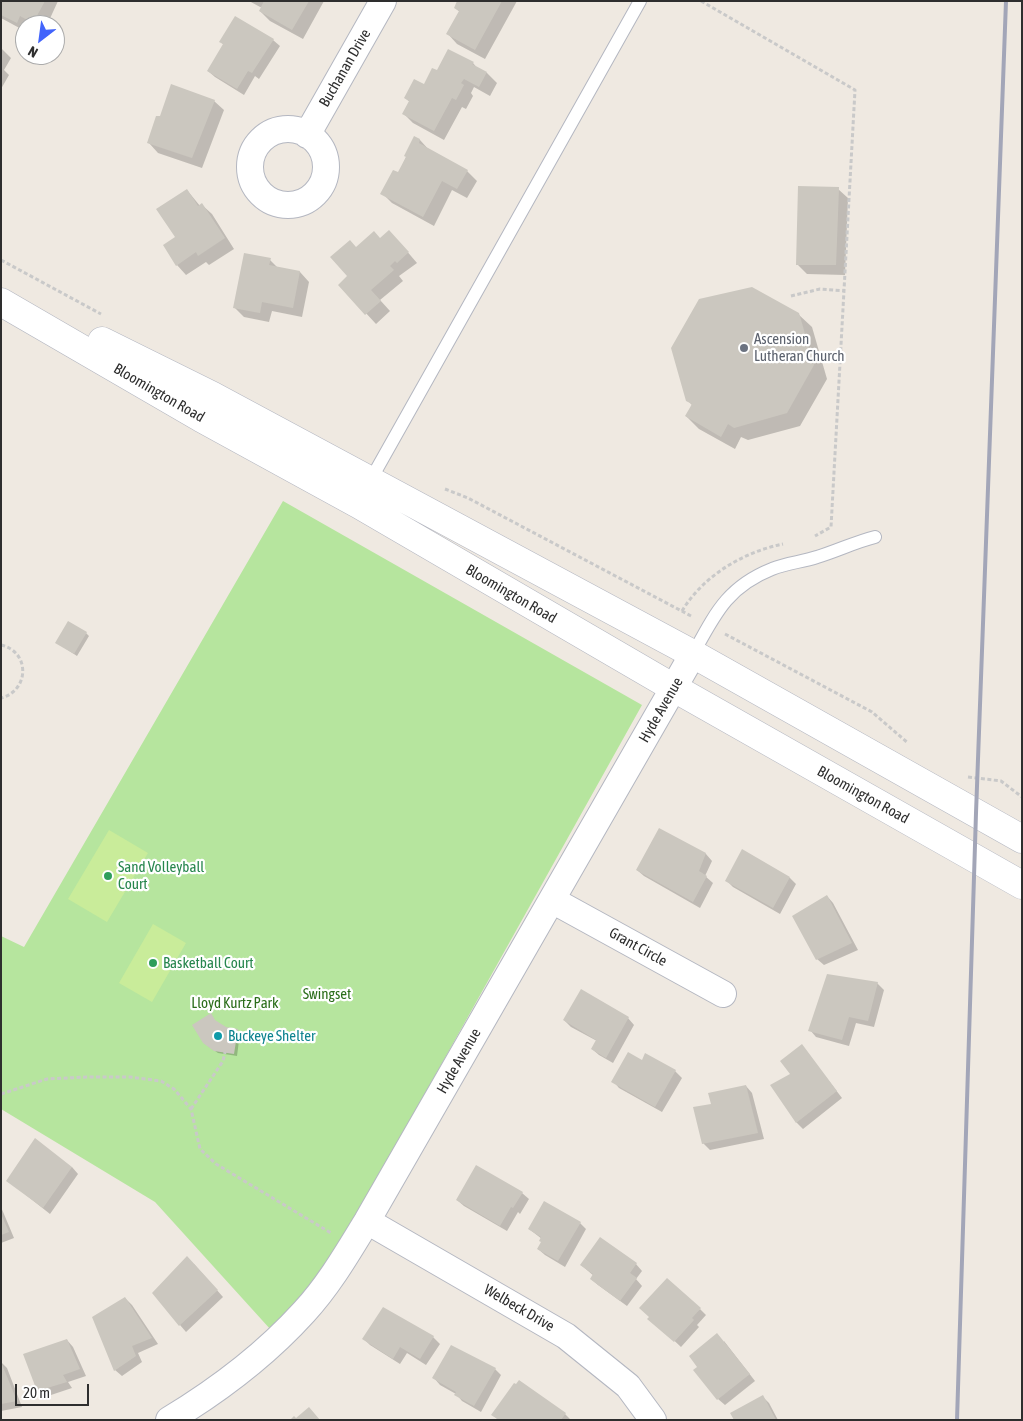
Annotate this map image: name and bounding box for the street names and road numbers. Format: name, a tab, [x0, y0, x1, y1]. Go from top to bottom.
street label: Buchanan Drive	[315, 26, 375, 110]
street label: Bloomington Road	[110, 360, 208, 426]
street label: Bloomington Road	[462, 561, 560, 627]
street label: Hyde Avenue	[635, 674, 687, 746]
street label: Bloomington Road	[814, 762, 912, 828]
street label: Grant Circle	[606, 924, 670, 970]
street label: Hyde Avenue	[433, 1025, 485, 1097]
street label: Welbeck Drive	[481, 1281, 557, 1335]

